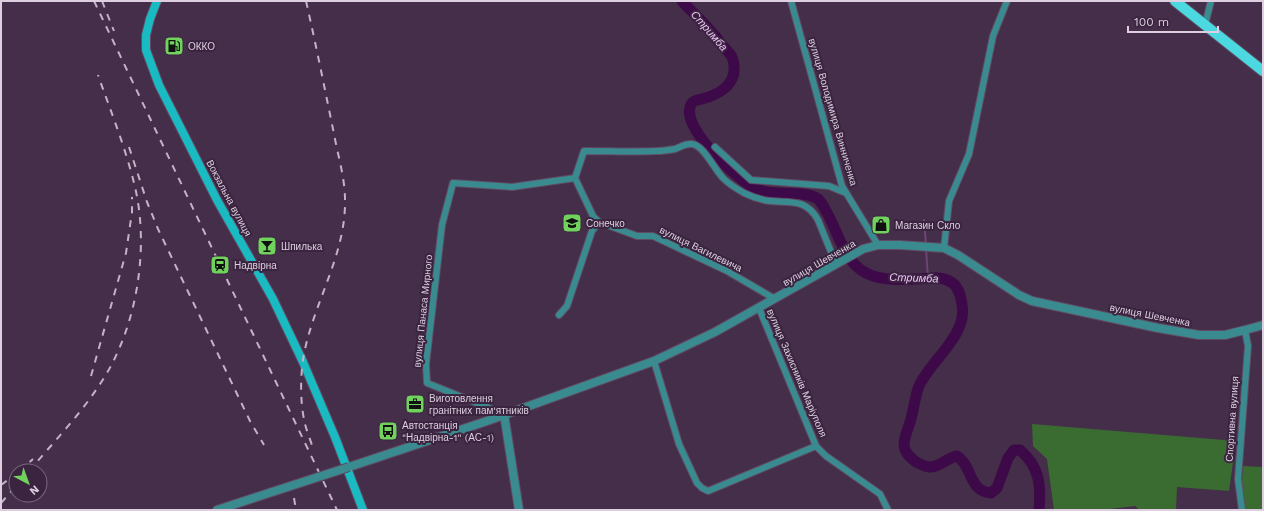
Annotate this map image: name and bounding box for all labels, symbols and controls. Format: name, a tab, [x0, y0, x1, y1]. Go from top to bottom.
water label: Стримба	[688, 8, 730, 54]
scale bar	[1128, 8, 1218, 34]
text: 100 m	[1134, 15, 1169, 29]
fuel station icon: ОККО	[163, 35, 185, 57]
street label: вулиця Володимира Винниченка	[807, 37, 859, 187]
place label: ОККО	[188, 41, 215, 52]
street label: Вокзальна вулиця	[204, 158, 254, 238]
school or university icon: Сонечко	[561, 212, 583, 234]
shop icon: Магазин Скло	[870, 214, 892, 236]
place label: Сонечко	[586, 218, 625, 229]
place label: Магазин Скло	[895, 220, 961, 231]
street label: вулиця Вагилевича	[658, 224, 744, 274]
bar icon: Шпилька	[256, 235, 278, 257]
street label: вулиця Шевченка	[781, 238, 858, 288]
place label: Шпилька	[281, 241, 323, 252]
station icon: Надвірна	[209, 254, 231, 276]
street label: вулиця Панаса Мирного	[412, 254, 434, 368]
place label: Надвірна	[234, 260, 277, 271]
water label: Стримба	[889, 271, 939, 285]
street label: вулиця Шевченка	[1109, 302, 1192, 328]
street label: вулиця Захисників Маріуполя	[765, 307, 829, 439]
street label: Спортивна вулиця	[1224, 376, 1240, 462]
office icon: Виготовлення гранітних пам'ятників	[404, 393, 426, 415]
place label: Виготовлення гранітних пам'ятників	[429, 393, 529, 416]
bus stop icon: Автостанція "Надвірна-1" (АС-1)	[377, 420, 399, 442]
place label: Автостанція "Надвірна-1" (АС-1)	[402, 420, 494, 443]
north arrow	[8, 463, 48, 503]
text: N	[27, 483, 42, 498]

